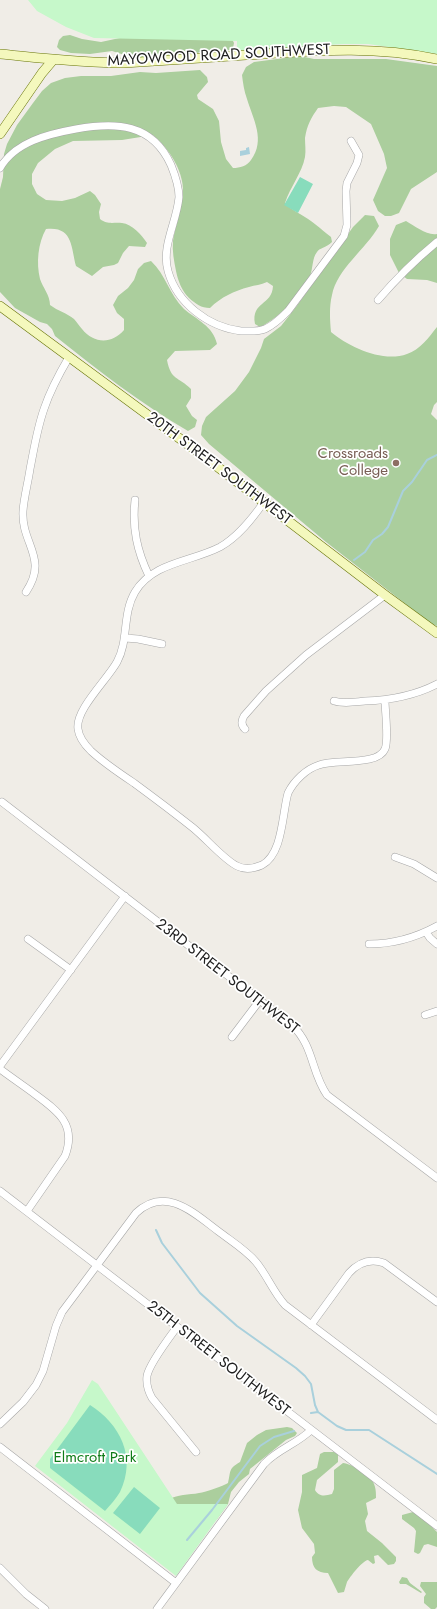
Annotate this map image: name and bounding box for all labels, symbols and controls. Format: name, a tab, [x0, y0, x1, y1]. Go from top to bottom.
street label: MAYOWOOD ROAD SOUTHWEST	[107, 41, 331, 71]
street label: 20TH STREET SOUTHWEST	[143, 409, 295, 529]
place label: Crossroads College	[318, 445, 388, 480]
marker: Crossroads College	[391, 458, 401, 468]
street label: 23RD STREET SOUTHWEST	[152, 915, 302, 1039]
street label: 25TH STREET SOUTHWEST	[143, 1298, 293, 1420]
park label: Elmcroft Park	[54, 1449, 136, 1467]

